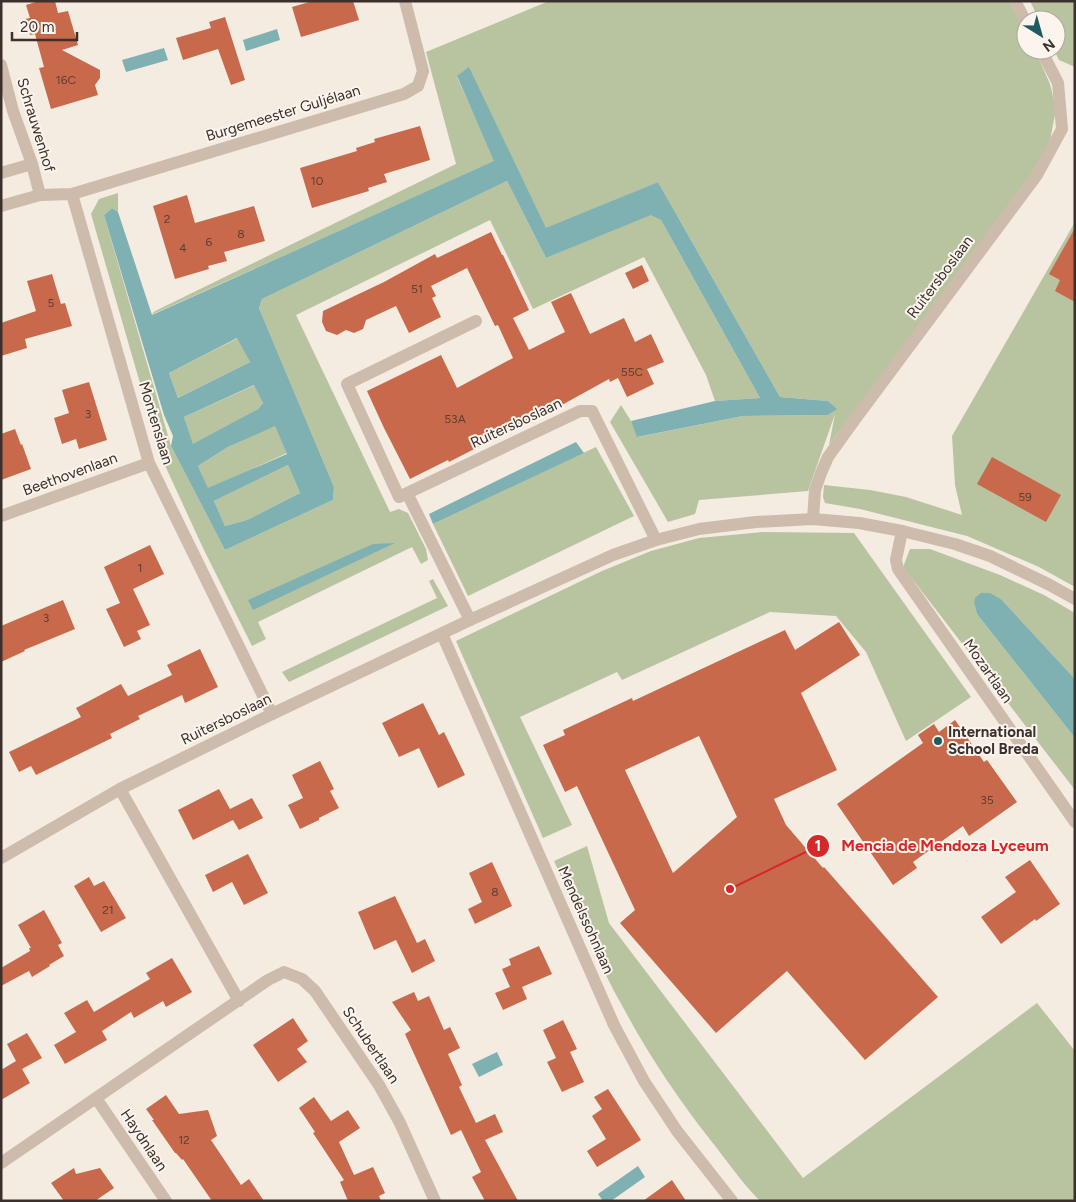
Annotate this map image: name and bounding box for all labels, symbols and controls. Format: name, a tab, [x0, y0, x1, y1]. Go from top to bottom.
scale bar	[12, 10, 78, 42]
north arrow	[1016, 10, 1066, 60]
text: 20 m	[20, 18, 54, 36]
text: N	[1039, 35, 1058, 55]
house number: 16C	[56, 73, 77, 87]
street label: Schrauwenhof	[13, 76, 59, 175]
street label: Burgemeester Guljélaan	[204, 81, 362, 145]
house number: 10	[311, 174, 324, 188]
house number: 2	[164, 212, 170, 226]
house number: 8	[237, 227, 245, 241]
street label: Ruitersboslaan	[903, 232, 977, 322]
house number: 6	[206, 235, 213, 249]
house number: 4	[179, 241, 187, 255]
house number: 51	[411, 282, 423, 296]
house number: 5	[48, 296, 55, 310]
house number: 55C	[621, 365, 644, 379]
street label: Montenslaan	[135, 379, 177, 467]
street label: Ruitersboslaan	[468, 394, 564, 452]
house number: 3	[85, 407, 91, 421]
house number: 53A	[444, 412, 466, 426]
street label: Beethovenlaan	[20, 449, 120, 499]
house number: 59	[1018, 490, 1032, 504]
house number: 1	[138, 561, 142, 575]
house number: 3	[43, 611, 49, 625]
street label: Mozartlaan	[959, 635, 1017, 707]
street label: Ruitersboslaan	[178, 689, 274, 749]
place label: International School Breda	[948, 723, 1039, 758]
marker: International School Breda	[932, 735, 944, 747]
house number: 35	[980, 793, 994, 807]
callout: Mencia de Mendoza Lyceum	[806, 830, 1058, 861]
text: Mencia de Mendoza Lyceum	[841, 836, 1049, 855]
text: 1	[815, 837, 821, 855]
street label: Mendelssohnlaan	[554, 863, 618, 977]
house number: 8	[491, 885, 499, 899]
house number: 21	[102, 903, 114, 917]
street label: Schubertlaan	[339, 1003, 403, 1087]
street label: Haydnlaan	[117, 1106, 171, 1174]
house number: 12	[178, 1133, 190, 1147]

